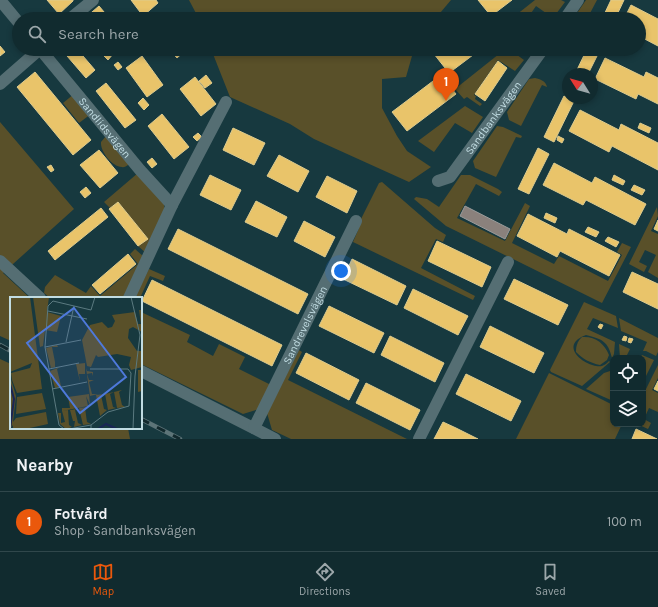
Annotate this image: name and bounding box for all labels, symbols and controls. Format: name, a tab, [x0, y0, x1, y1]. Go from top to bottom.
search box	[12, 12, 646, 56]
icon: search	[26, 23, 48, 45]
text: Search here	[58, 25, 139, 43]
pin: 1	[433, 68, 459, 101]
north arrow	[562, 68, 598, 104]
street label: Sandbanksvägen	[462, 79, 524, 157]
street label: Sandlidsvägen	[76, 95, 134, 161]
your location	[331, 261, 351, 281]
street label: Sandrevelsvägen	[280, 284, 330, 366]
inset map	[10, 297, 142, 429]
map controls	[610, 355, 646, 427]
button: locate	[610, 355, 646, 391]
button: layers	[610, 391, 646, 427]
text: Nearby	[16, 455, 73, 475]
text: Fotvård	[54, 505, 108, 523]
text: 1	[27, 514, 31, 529]
text: 100 m	[607, 514, 642, 529]
text: Shop · Sandbanksvägen	[54, 523, 196, 538]
tab: Map	[92, 561, 114, 598]
tab: Directions	[299, 561, 351, 598]
tab: Saved	[535, 561, 566, 598]

